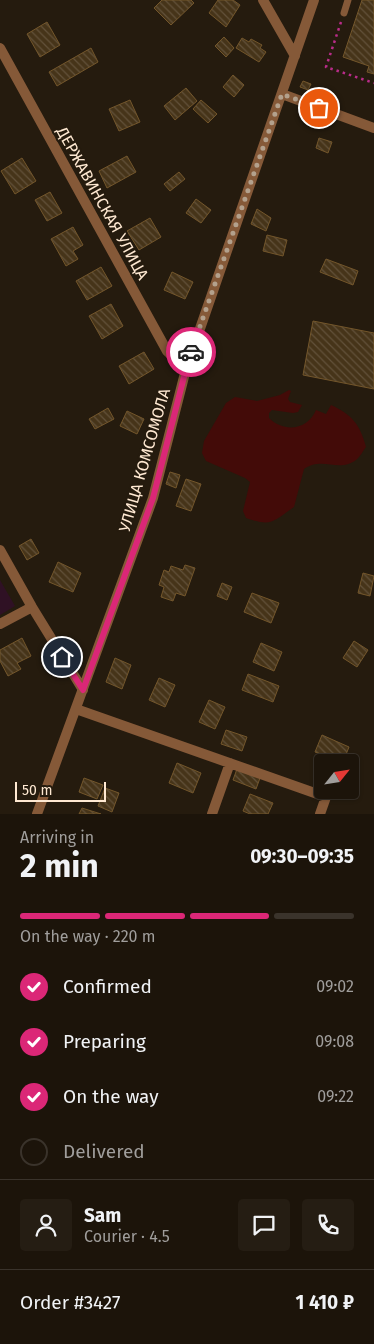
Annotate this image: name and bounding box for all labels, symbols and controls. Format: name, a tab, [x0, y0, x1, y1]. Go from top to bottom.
pin	[298, 87, 340, 129]
icon: bag	[305, 94, 333, 122]
street label: ДЕРЖАВИНСКАЯ УЛИЦА	[52, 123, 153, 284]
courier	[166, 327, 216, 377]
icon: car	[177, 338, 205, 366]
street label: УЛИЦА КОМСОМОЛА	[115, 385, 174, 534]
pin	[41, 636, 83, 678]
icon: home	[48, 643, 76, 671]
north arrow	[314, 754, 359, 799]
map controls	[314, 754, 359, 799]
scale bar	[15, 779, 106, 802]
text: 50 m	[22, 782, 53, 799]
text: Arriving in	[20, 828, 94, 847]
text: 09:30–09:35	[250, 845, 354, 868]
text: 2 min	[20, 847, 99, 885]
text: On the way · 220 m	[20, 927, 155, 946]
icon: check	[20, 973, 48, 1001]
text: Confirmed	[63, 975, 152, 998]
text: 09:02	[316, 977, 354, 996]
icon: check	[20, 1028, 48, 1056]
text: Preparing	[63, 1030, 146, 1053]
text: 09:08	[315, 1032, 354, 1051]
icon: check	[20, 1083, 48, 1111]
text: On the way	[63, 1085, 159, 1108]
text: 09:22	[317, 1087, 354, 1106]
text: Delivered	[63, 1140, 145, 1163]
button: person	[20, 1199, 72, 1251]
button: chat	[238, 1199, 290, 1251]
button: phone	[302, 1199, 354, 1251]
text: Sam	[84, 1204, 121, 1227]
text: Courier · 4.5	[84, 1227, 170, 1246]
text: Order #3427	[20, 1291, 120, 1314]
text: 1 410 ₽	[296, 1291, 354, 1314]

